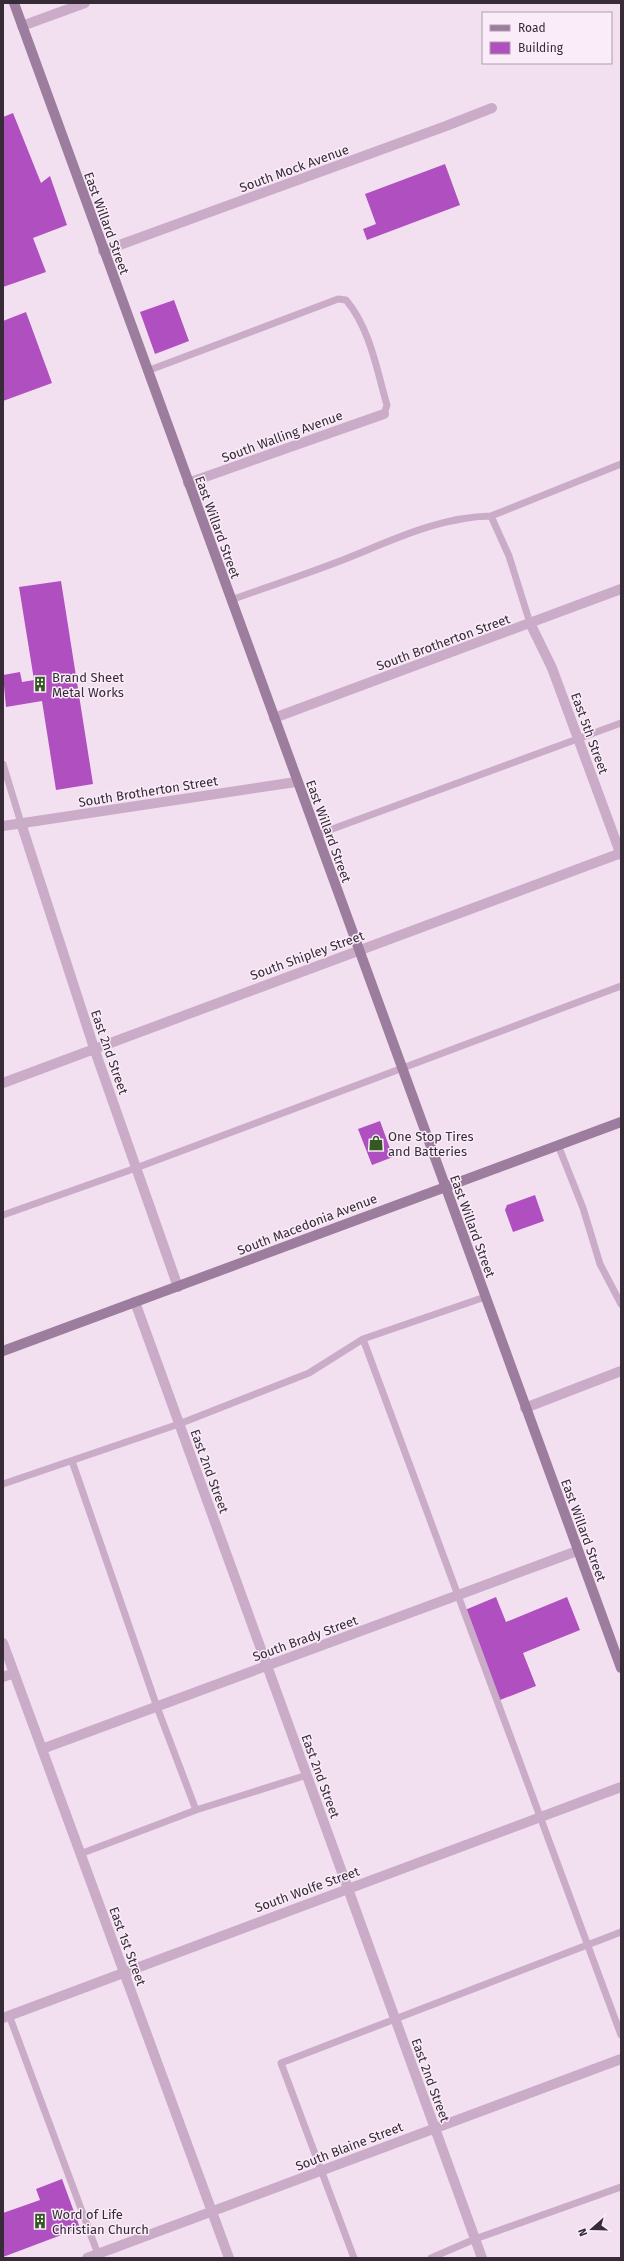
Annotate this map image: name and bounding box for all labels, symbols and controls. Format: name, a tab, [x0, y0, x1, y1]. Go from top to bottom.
legend	[482, 12, 612, 64]
text: Road	[518, 21, 546, 35]
text: Building	[518, 41, 564, 55]
street label: South Mock Avenue	[237, 142, 351, 195]
street label: East Willard Street	[81, 170, 132, 277]
street label: South Walling Avenue	[220, 408, 345, 465]
street label: East Willard Street	[192, 474, 243, 581]
street label: South Brotherton Street	[374, 611, 512, 674]
place label: Brand Sheet Metal Works	[52, 670, 124, 700]
building icon: Brand Sheet Metal Works	[31, 675, 49, 693]
street label: East 5th Street	[568, 690, 611, 776]
street label: South Brotherton Street	[77, 773, 219, 810]
street label: East Willard Street	[303, 778, 354, 885]
street label: South Shipley Street	[248, 928, 366, 983]
street label: East 2nd Street	[88, 1008, 131, 1097]
place label: One Stop Tires and Batteries	[388, 1129, 474, 1159]
shop icon: One Stop Tires and Batteries	[367, 1134, 385, 1152]
street label: East Willard Street	[447, 1173, 498, 1280]
street label: South Macedonia Avenue	[235, 1191, 379, 1258]
street label: East 2nd Street	[187, 1427, 232, 1516]
street label: East Willard Street	[558, 1477, 609, 1584]
street label: South Brady Street	[251, 1612, 360, 1664]
street label: East 2nd Street	[298, 1732, 343, 1821]
street label: South Wolfe Street	[253, 1864, 362, 1915]
street label: East 1st Street	[106, 1905, 149, 1988]
street label: East 2nd Street	[408, 2036, 453, 2125]
street label: South Blaine Street	[293, 2119, 405, 2174]
place label: Word of Life Christian Church	[52, 2207, 149, 2237]
north arrow	[572, 2209, 612, 2249]
building icon: Word of Life Christian Church	[31, 2212, 49, 2230]
text: N	[576, 2227, 590, 2238]

